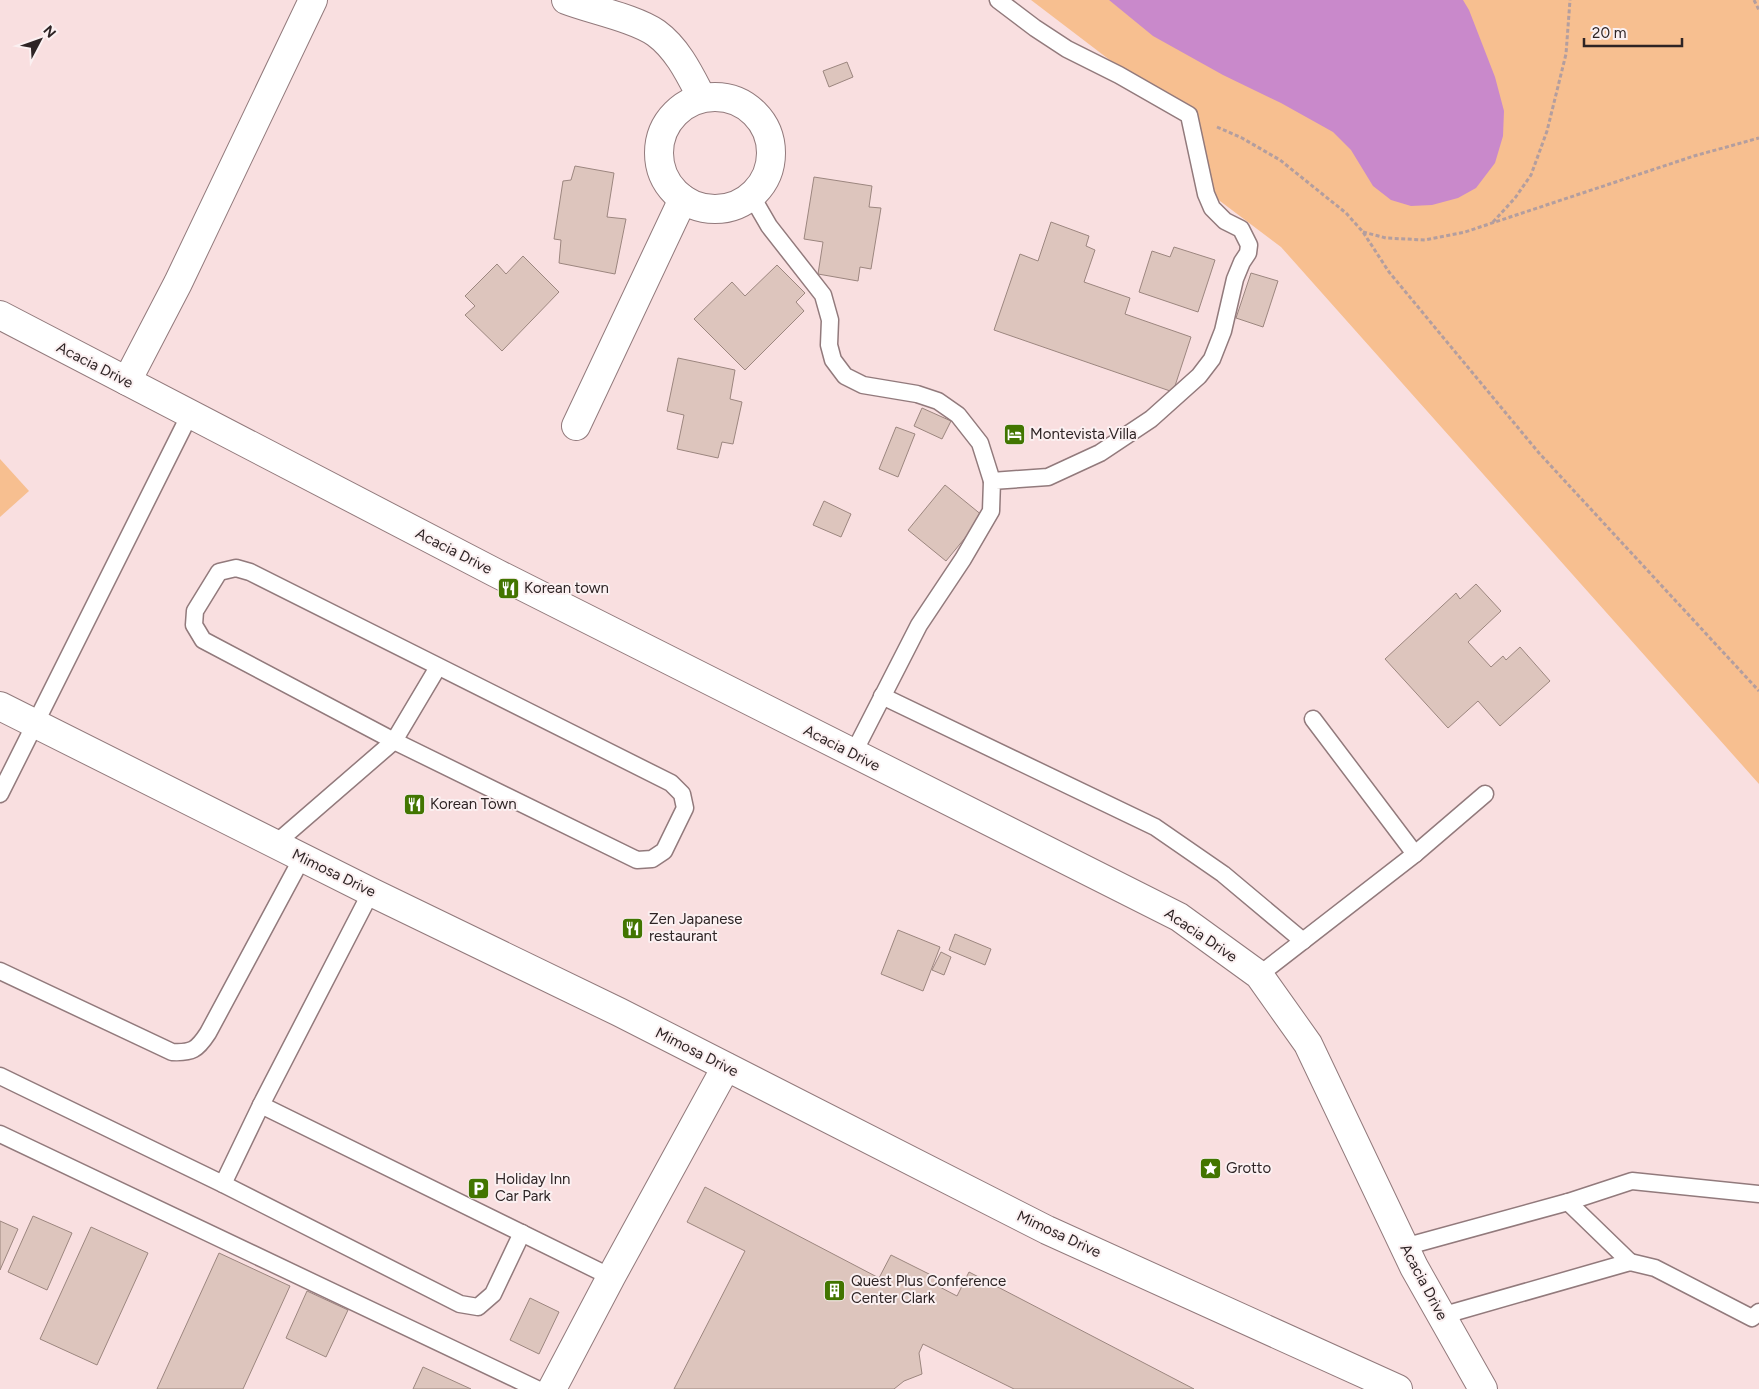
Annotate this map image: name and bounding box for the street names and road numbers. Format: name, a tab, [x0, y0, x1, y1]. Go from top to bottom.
street label: Acacia Drive	[54, 338, 136, 392]
street label: Acacia Drive	[413, 524, 495, 578]
street label: Acacia Drive	[801, 721, 883, 775]
street label: Mimosa Drive	[289, 845, 379, 901]
street label: Acacia Drive	[1161, 904, 1241, 966]
street label: Mimosa Drive	[653, 1023, 741, 1081]
street label: Mimosa Drive	[1014, 1207, 1104, 1261]
street label: Acacia Drive	[1396, 1241, 1452, 1323]

